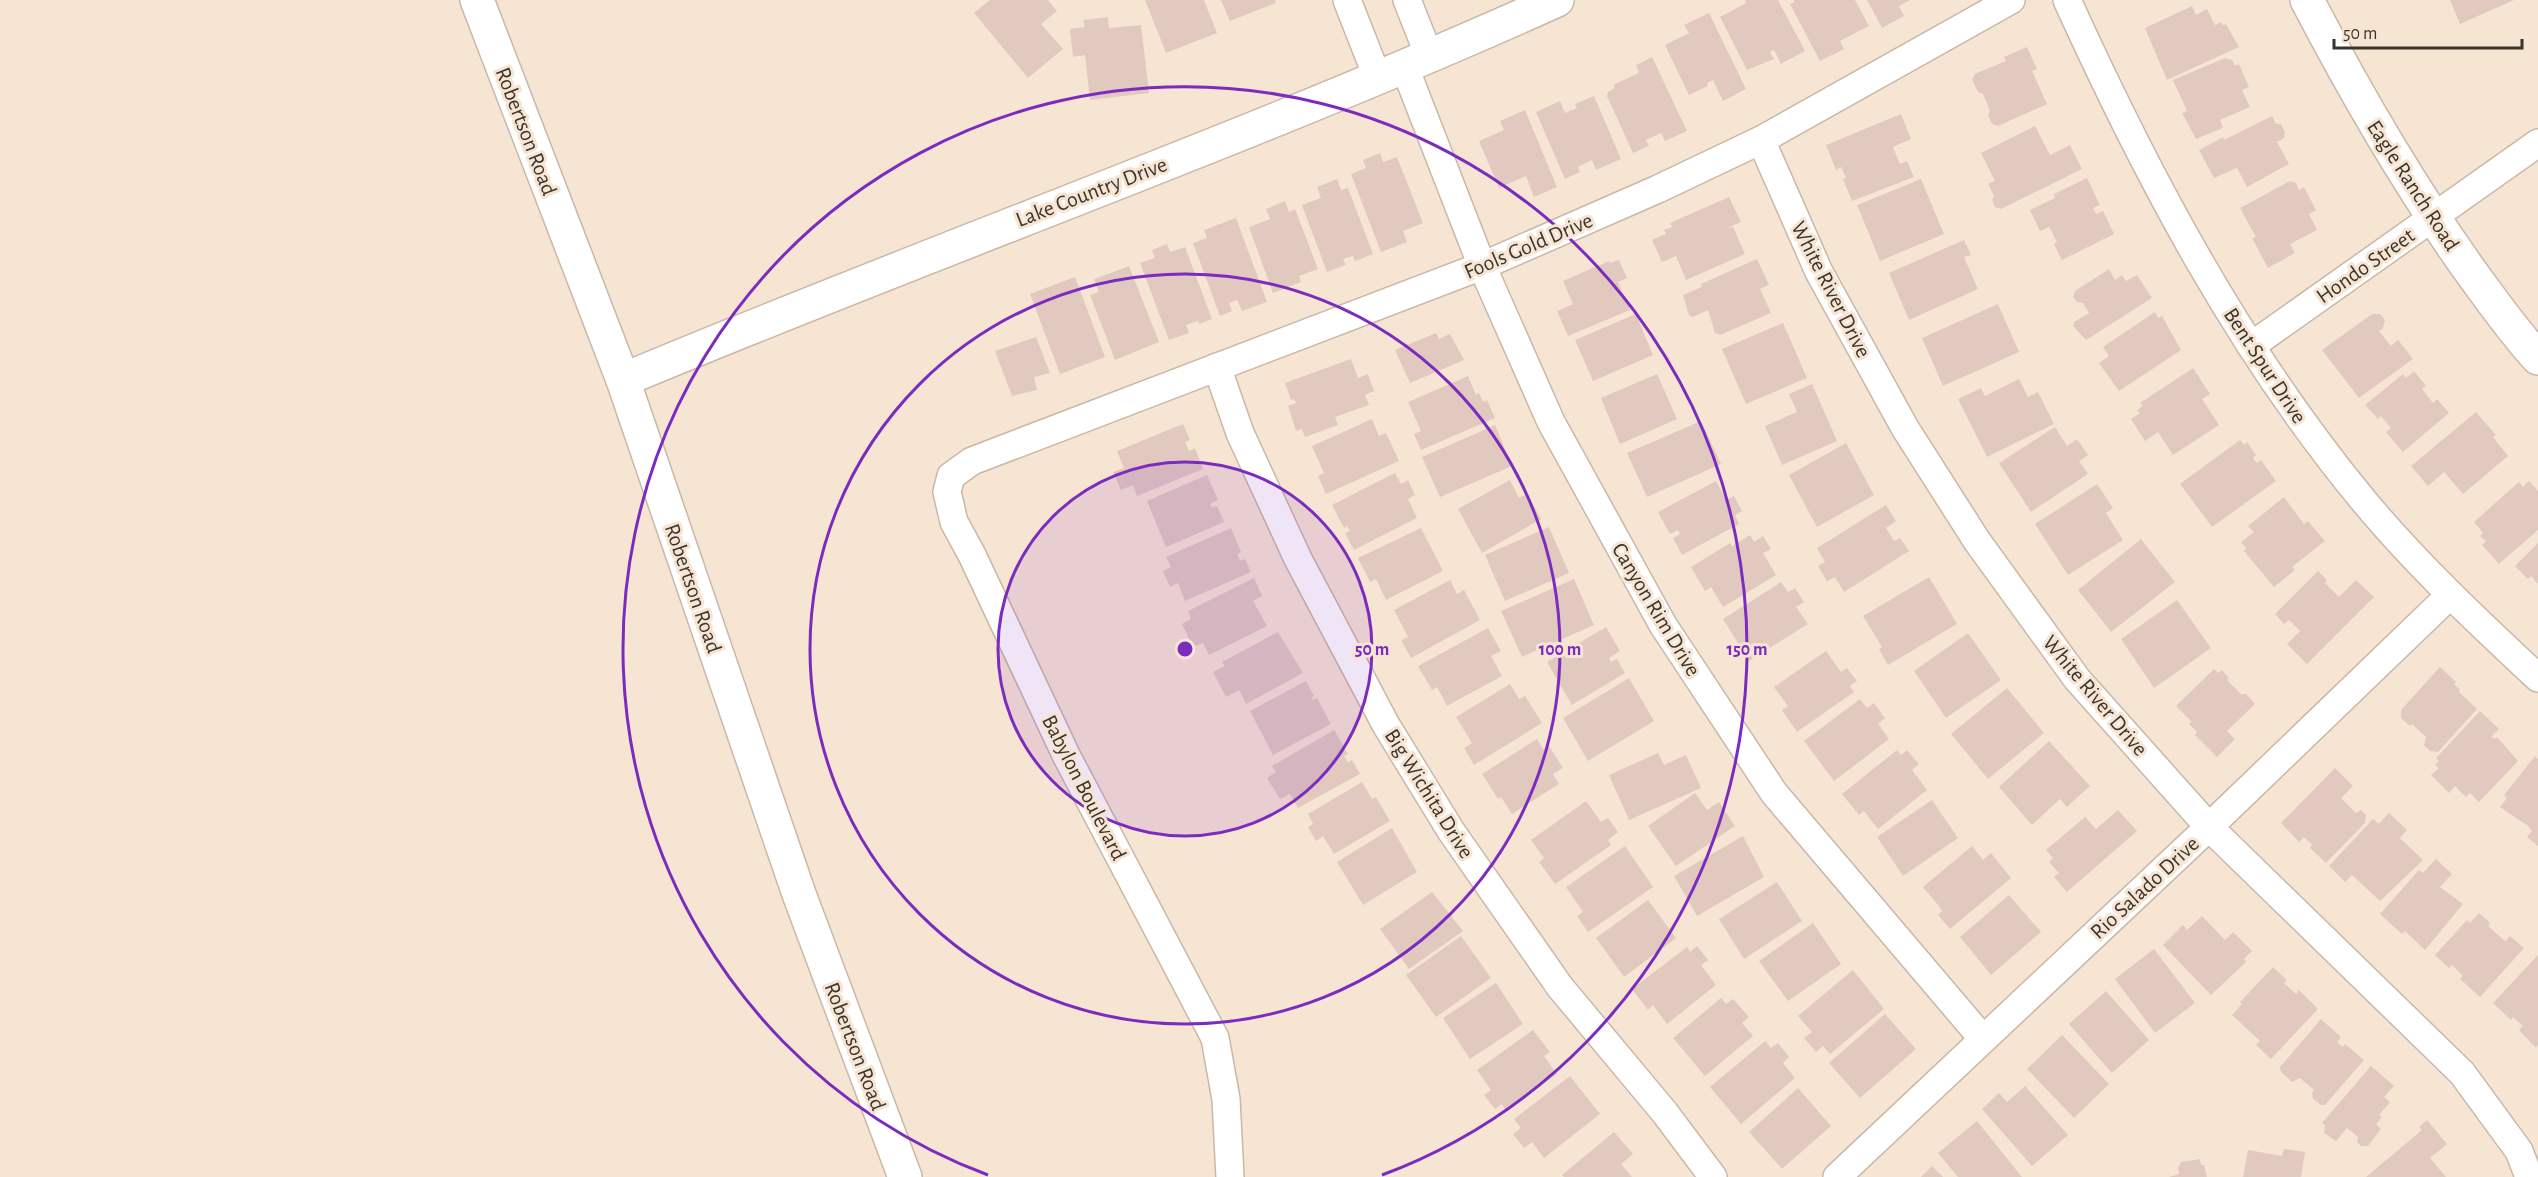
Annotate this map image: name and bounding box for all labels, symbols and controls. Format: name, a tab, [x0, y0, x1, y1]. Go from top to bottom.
scale bar	[2334, 12, 2522, 50]
text: 50 m	[2343, 25, 2377, 43]
street label: Robertson Road	[492, 64, 561, 198]
street label: Eagle Ranch Road	[2363, 116, 2463, 255]
street label: Lake Country Drive	[1013, 153, 1170, 231]
street label: Fools Gold Drive	[1461, 209, 1596, 283]
street label: White River Drive	[1787, 218, 1875, 361]
street label: Hondo Street	[2313, 224, 2419, 308]
street label: Bent Spur Drive	[2220, 304, 2311, 427]
street label: Robertson Road	[661, 521, 725, 656]
street label: Canyon Rim Drive	[1608, 539, 1705, 680]
street label: White River Drive	[2039, 631, 2152, 760]
centre of rings	[1175, 639, 1195, 659]
text: 50 m	[1355, 641, 1389, 659]
text: 100 m	[1539, 641, 1581, 659]
text: 150 m	[1727, 641, 1767, 659]
street label: Babylon Boulevard	[1038, 711, 1130, 864]
street label: Big Wichita Drive	[1381, 725, 1478, 862]
street label: Rio Salado Drive	[2086, 832, 2203, 943]
street label: Robertson Road	[821, 979, 890, 1113]

